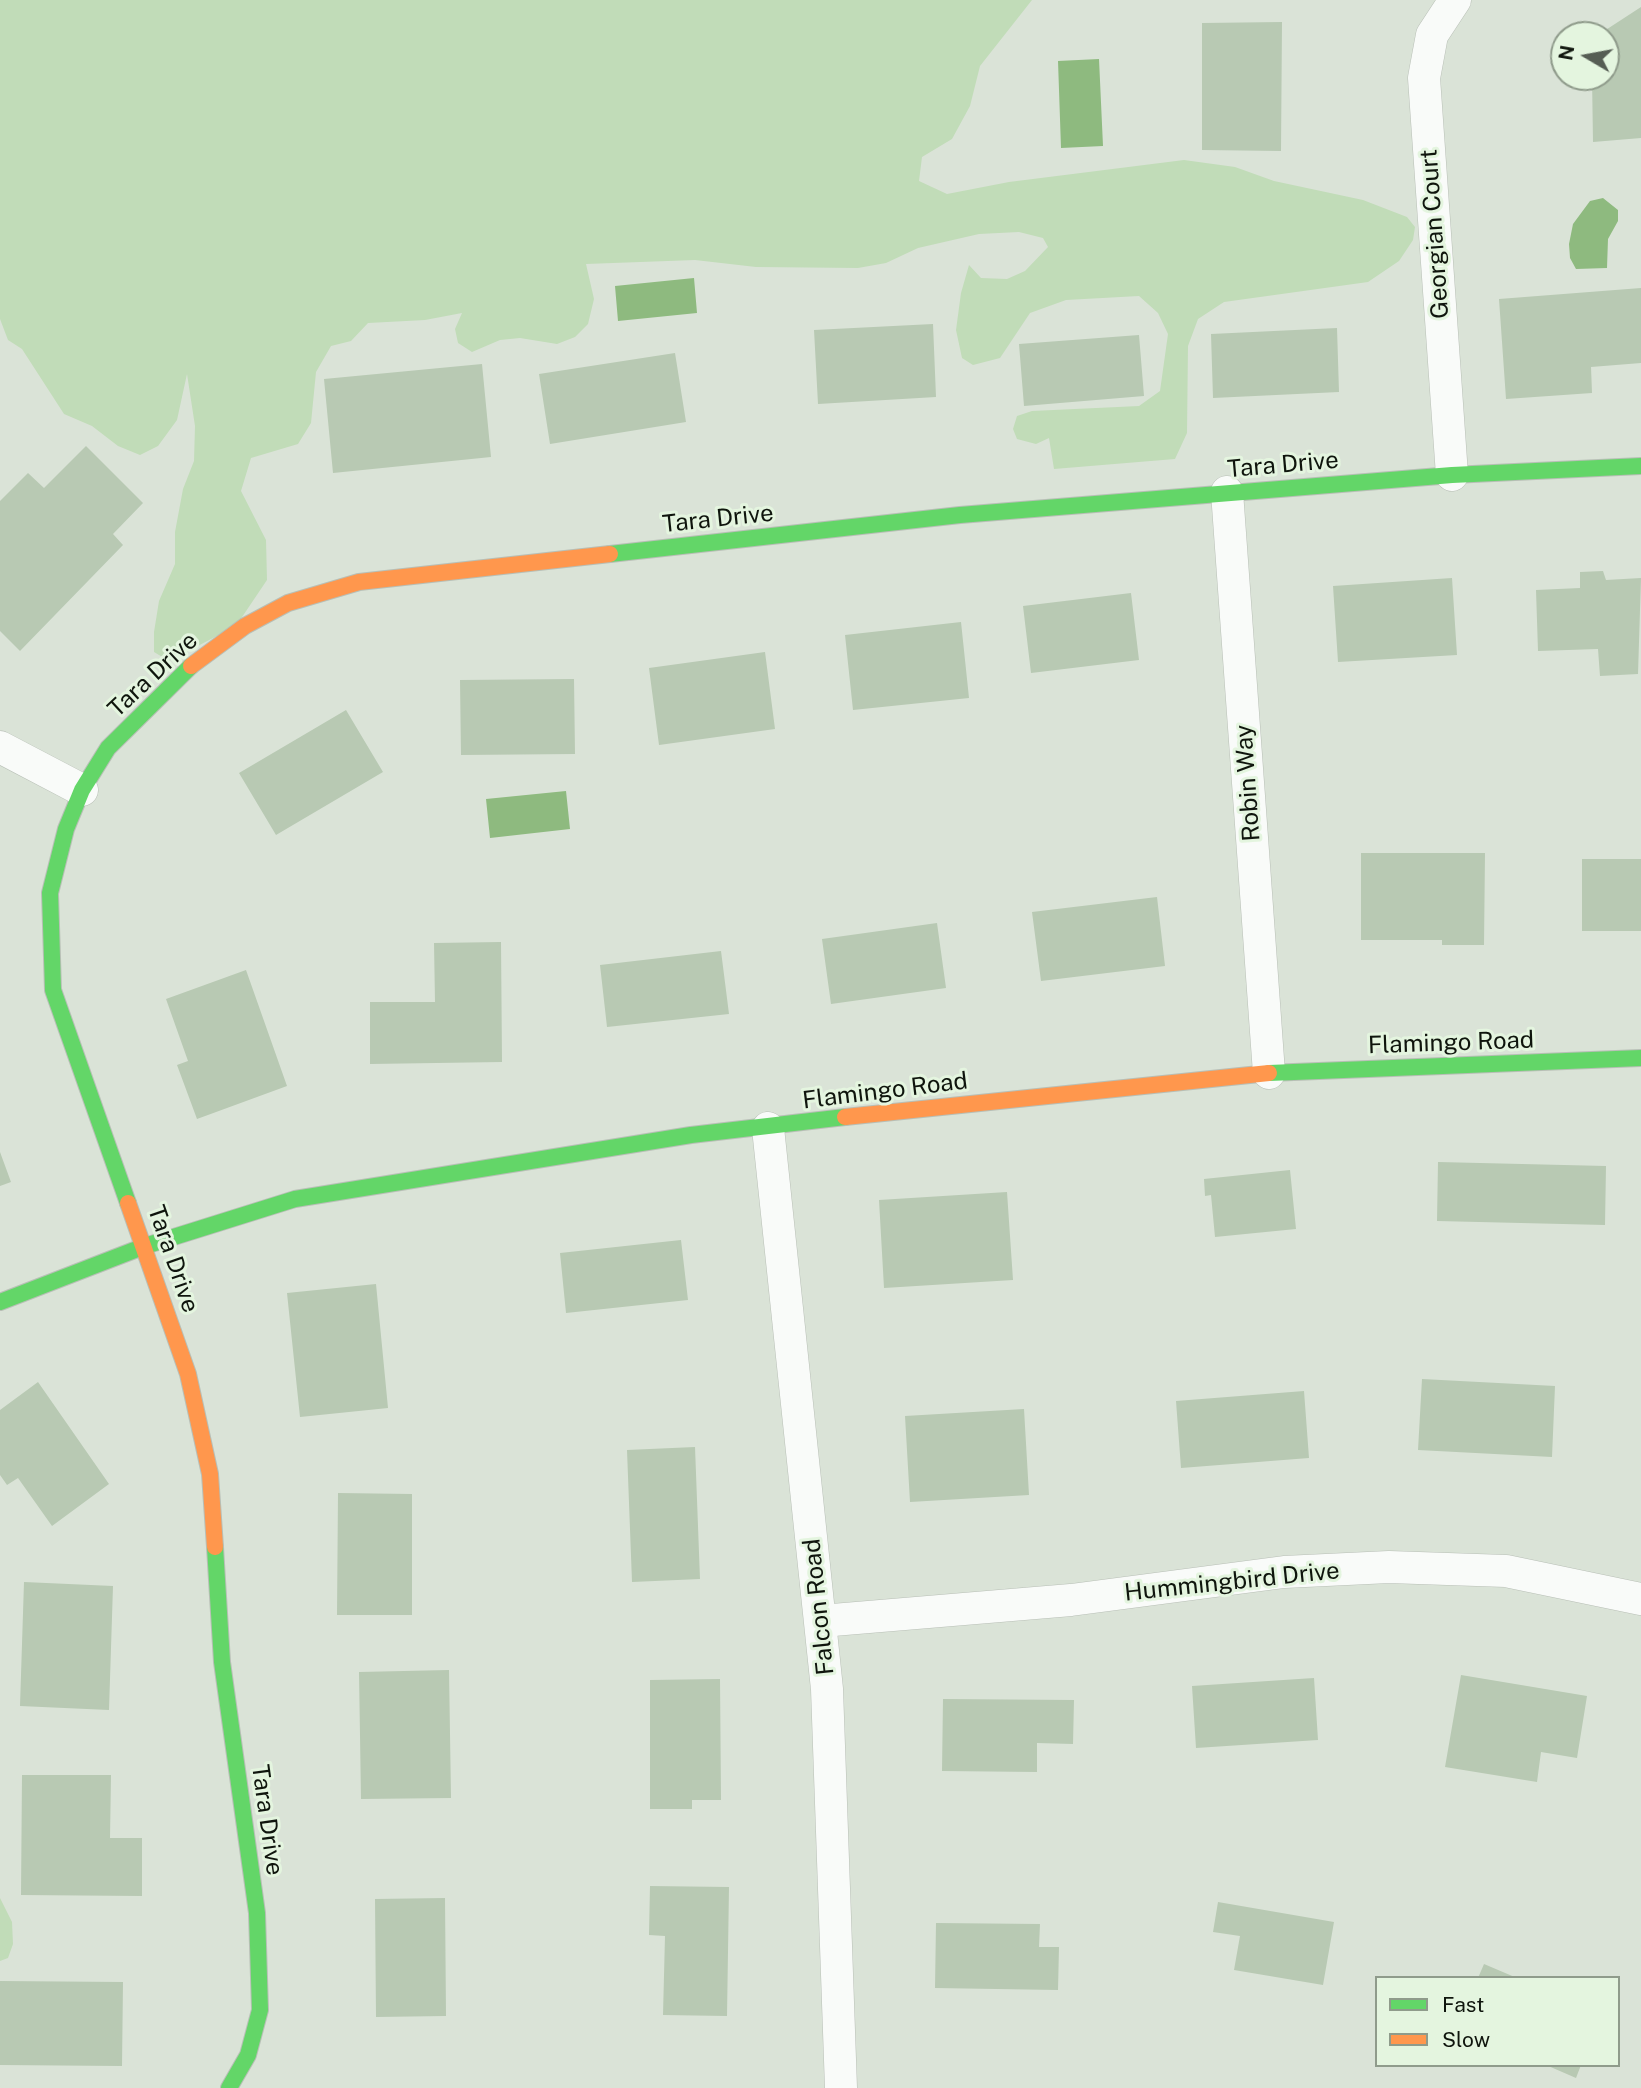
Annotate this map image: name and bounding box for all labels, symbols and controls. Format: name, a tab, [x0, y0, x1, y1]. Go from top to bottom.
north arrow	[1550, 21, 1620, 91]
text: N	[1554, 43, 1578, 62]
street label: Georgian Court	[1415, 148, 1455, 320]
street label: Tara Drive	[1226, 446, 1340, 484]
street label: Tara Drive	[661, 499, 775, 539]
street label: Tara Drive	[102, 626, 204, 724]
street label: Robin Way	[1230, 724, 1266, 842]
street label: Flamingo Road	[1367, 1026, 1535, 1060]
street label: Flamingo Road	[801, 1067, 969, 1115]
street label: Tara Drive	[141, 1202, 205, 1316]
street label: Falcon Road	[798, 1537, 840, 1677]
street label: Hummingbird Drive	[1123, 1556, 1341, 1608]
street label: Tara Drive	[245, 1763, 289, 1877]
legend	[1375, 1976, 1620, 2067]
text: Fast	[1442, 1992, 1484, 2017]
text: Slow	[1442, 2027, 1490, 2052]

